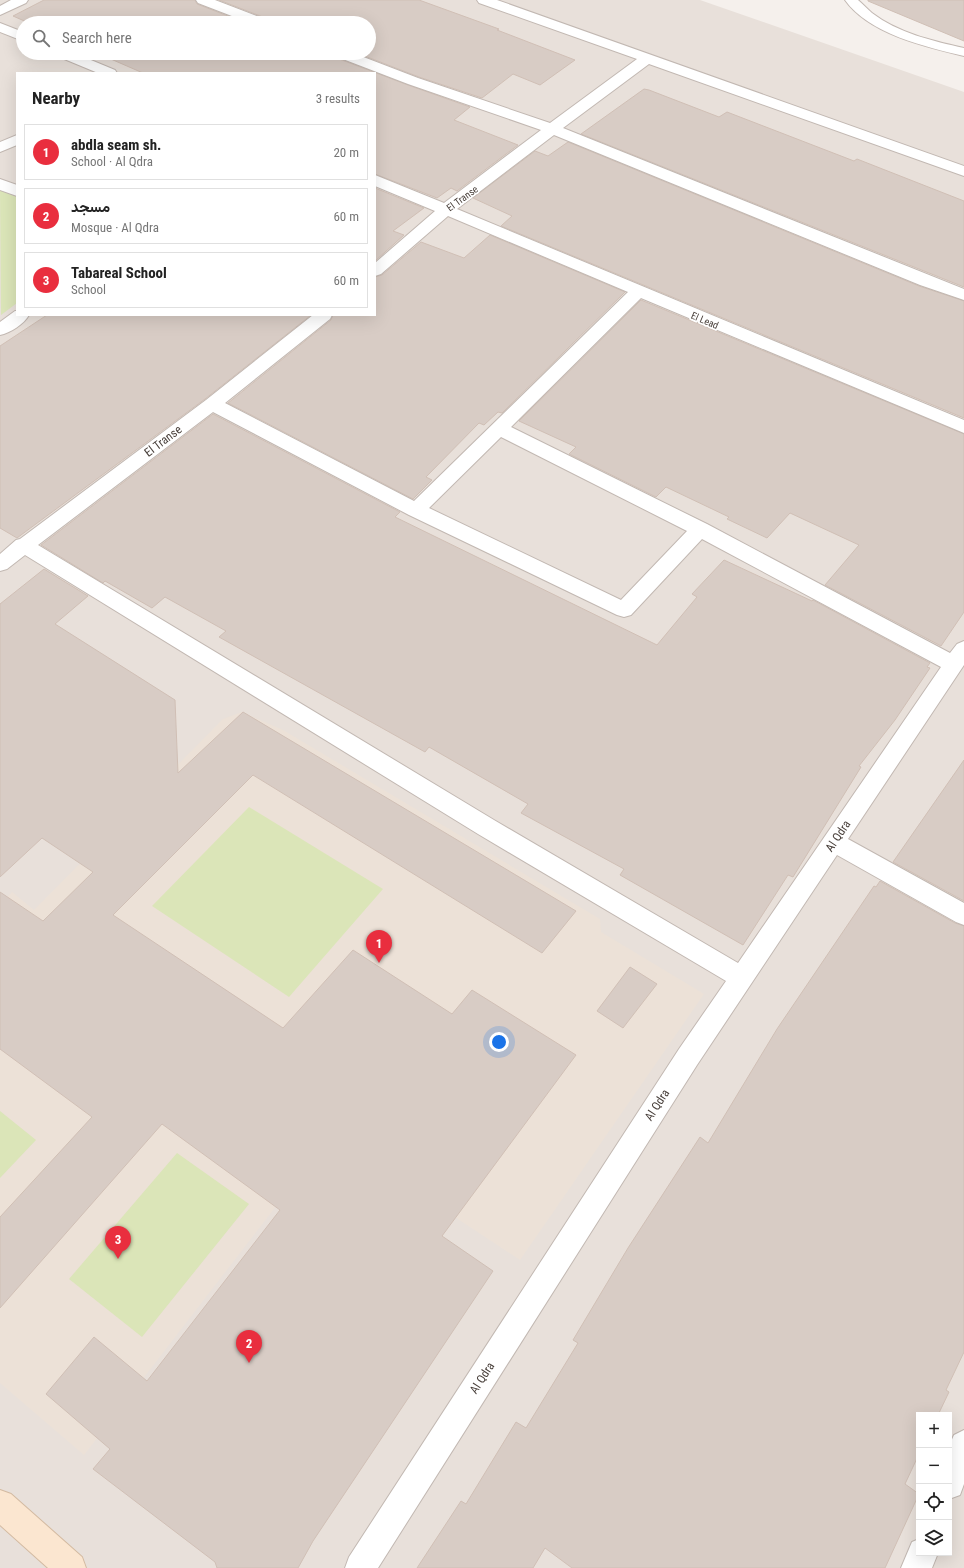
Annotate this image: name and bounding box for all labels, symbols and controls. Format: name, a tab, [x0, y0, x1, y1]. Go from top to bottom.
search box	[16, 16, 376, 60]
icon: search	[30, 27, 52, 49]
text: Search here	[62, 29, 132, 47]
text: Nearby	[32, 88, 80, 108]
text: 3 results	[316, 91, 360, 106]
text: abdla seam sh.	[71, 136, 161, 154]
text: 1	[43, 145, 49, 160]
text: 20 m	[333, 145, 359, 160]
text: School · Al Qdra	[71, 154, 153, 169]
street label: El Transe	[445, 183, 480, 213]
text: مسجد	[71, 198, 110, 216]
text: 2	[43, 209, 49, 224]
text: 60 m	[333, 209, 359, 224]
text: Mosque · Al Qdra	[71, 220, 159, 235]
text: Tabareal School	[71, 264, 167, 282]
text: 3	[43, 273, 49, 288]
text: 60 m	[333, 273, 359, 288]
text: School	[71, 282, 106, 297]
street label: El Lead	[689, 310, 720, 331]
street label: El Transe	[142, 422, 185, 460]
street label: Al Qdra	[822, 817, 854, 854]
pin: 1	[366, 930, 392, 963]
your location	[489, 1032, 509, 1052]
street label: Al Qdra	[642, 1086, 672, 1123]
pin: 3	[105, 1226, 131, 1259]
pin: 2	[236, 1330, 262, 1363]
street label: Al Qdra	[467, 1359, 497, 1396]
map controls	[916, 1412, 952, 1556]
button: +	[916, 1412, 952, 1448]
button: −	[916, 1448, 952, 1484]
button: locate	[916, 1484, 952, 1520]
button: layers	[916, 1520, 952, 1556]

